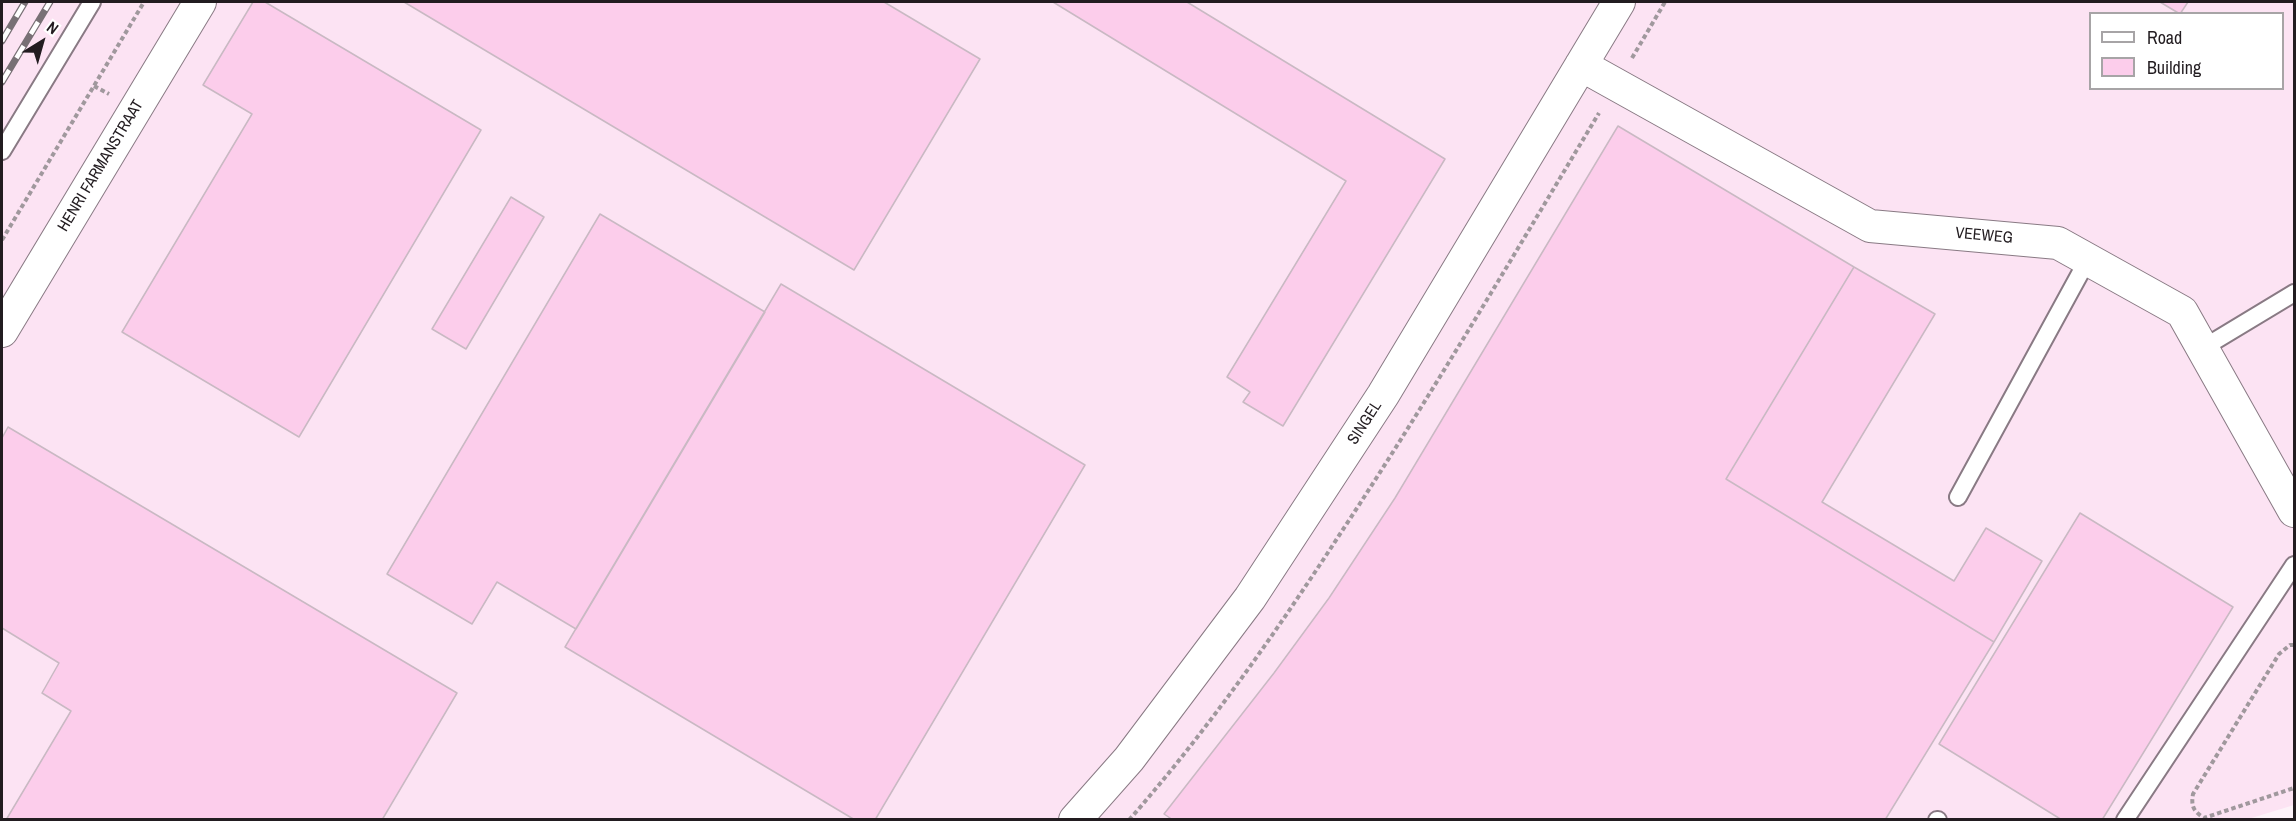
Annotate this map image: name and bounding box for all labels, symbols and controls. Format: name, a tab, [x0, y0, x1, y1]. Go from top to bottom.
north arrow	[12, 12, 72, 72]
legend	[2089, 12, 2284, 90]
text: N	[42, 16, 63, 39]
text: Road	[2147, 25, 2182, 50]
text: Building	[2147, 55, 2201, 80]
street label: HENRI FARMANSTRAAT	[54, 97, 148, 235]
street label: VEEWEG	[1954, 224, 2014, 248]
street label: SINGEL	[1344, 398, 1386, 448]

